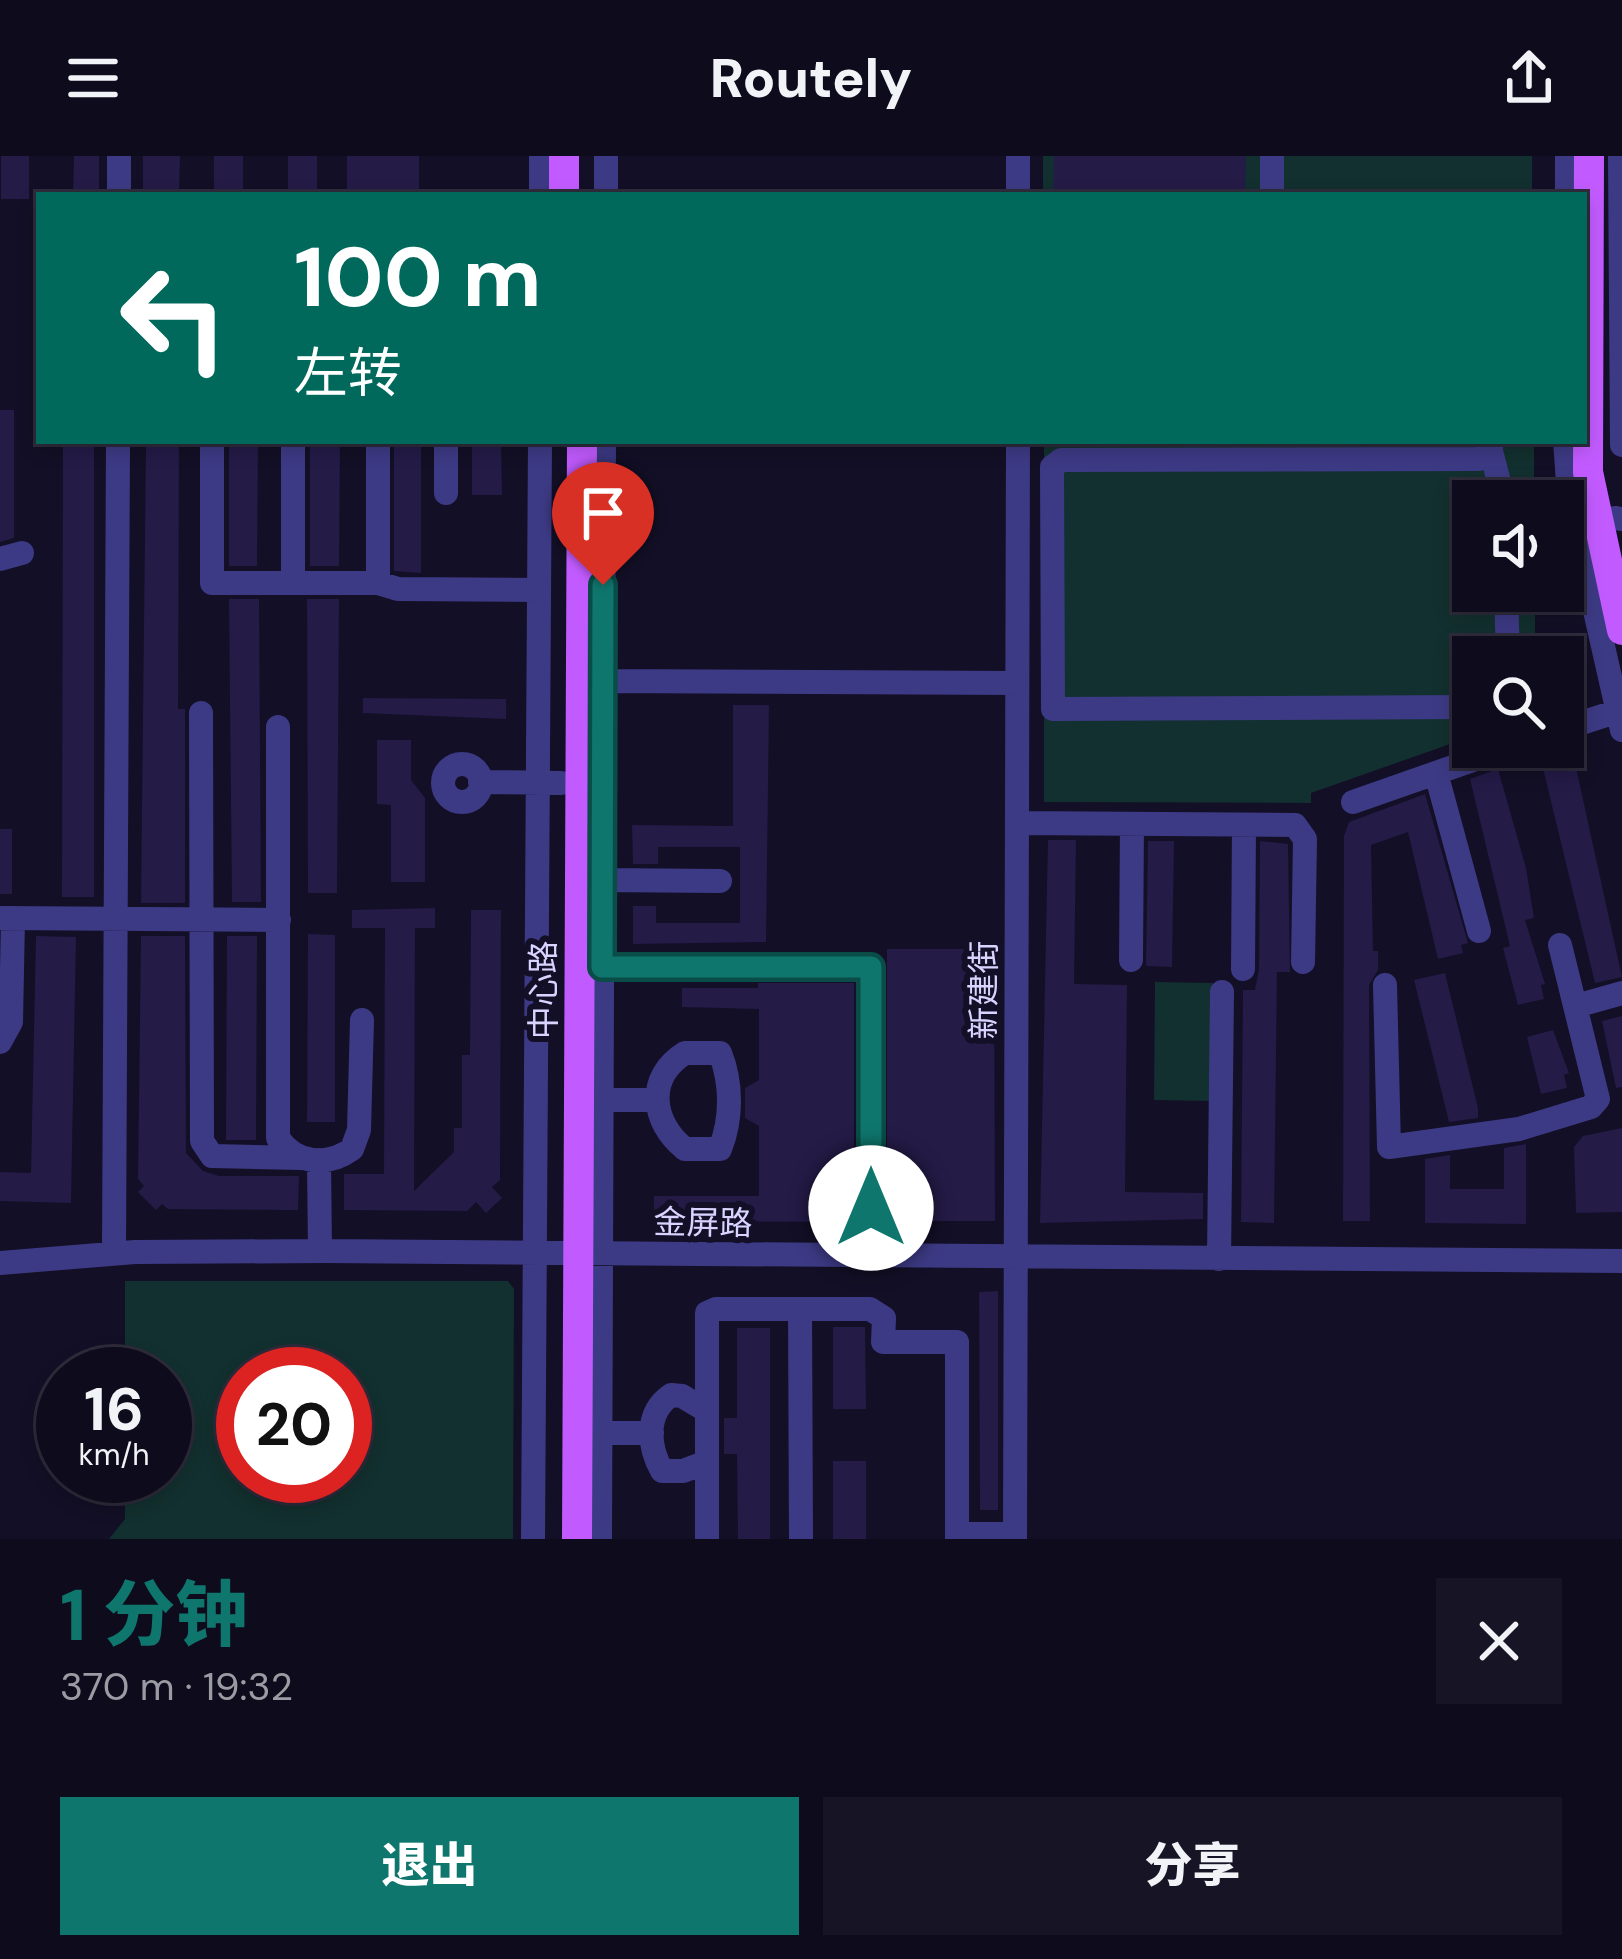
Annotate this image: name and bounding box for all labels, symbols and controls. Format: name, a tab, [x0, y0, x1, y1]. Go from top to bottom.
text: Routely	[710, 43, 912, 114]
icon: menu	[60, 45, 126, 111]
icon: share	[1496, 45, 1562, 111]
text: 100 m	[294, 223, 542, 332]
icon: left	[96, 240, 252, 396]
text: 左转	[294, 338, 402, 409]
pin	[552, 462, 654, 585]
icon: arrive	[570, 480, 636, 546]
map controls	[1452, 480, 1584, 768]
button: sound	[1452, 480, 1584, 612]
button: search	[1452, 636, 1584, 768]
street label: 中心路	[522, 941, 565, 1040]
street label: 新建街	[962, 941, 1005, 1040]
position arrow	[808, 1145, 934, 1271]
street label: 金屏路	[653, 1200, 753, 1245]
speed limit sign: 20	[216, 1347, 372, 1503]
text: 16	[84, 1370, 144, 1449]
text: km/h	[79, 1435, 149, 1474]
text: 1 分钟	[60, 1569, 247, 1662]
button: close	[1436, 1578, 1562, 1704]
text: 370 m · 19:32	[60, 1661, 293, 1712]
button: 退出	[60, 1797, 799, 1935]
button: 分享	[823, 1797, 1562, 1935]

